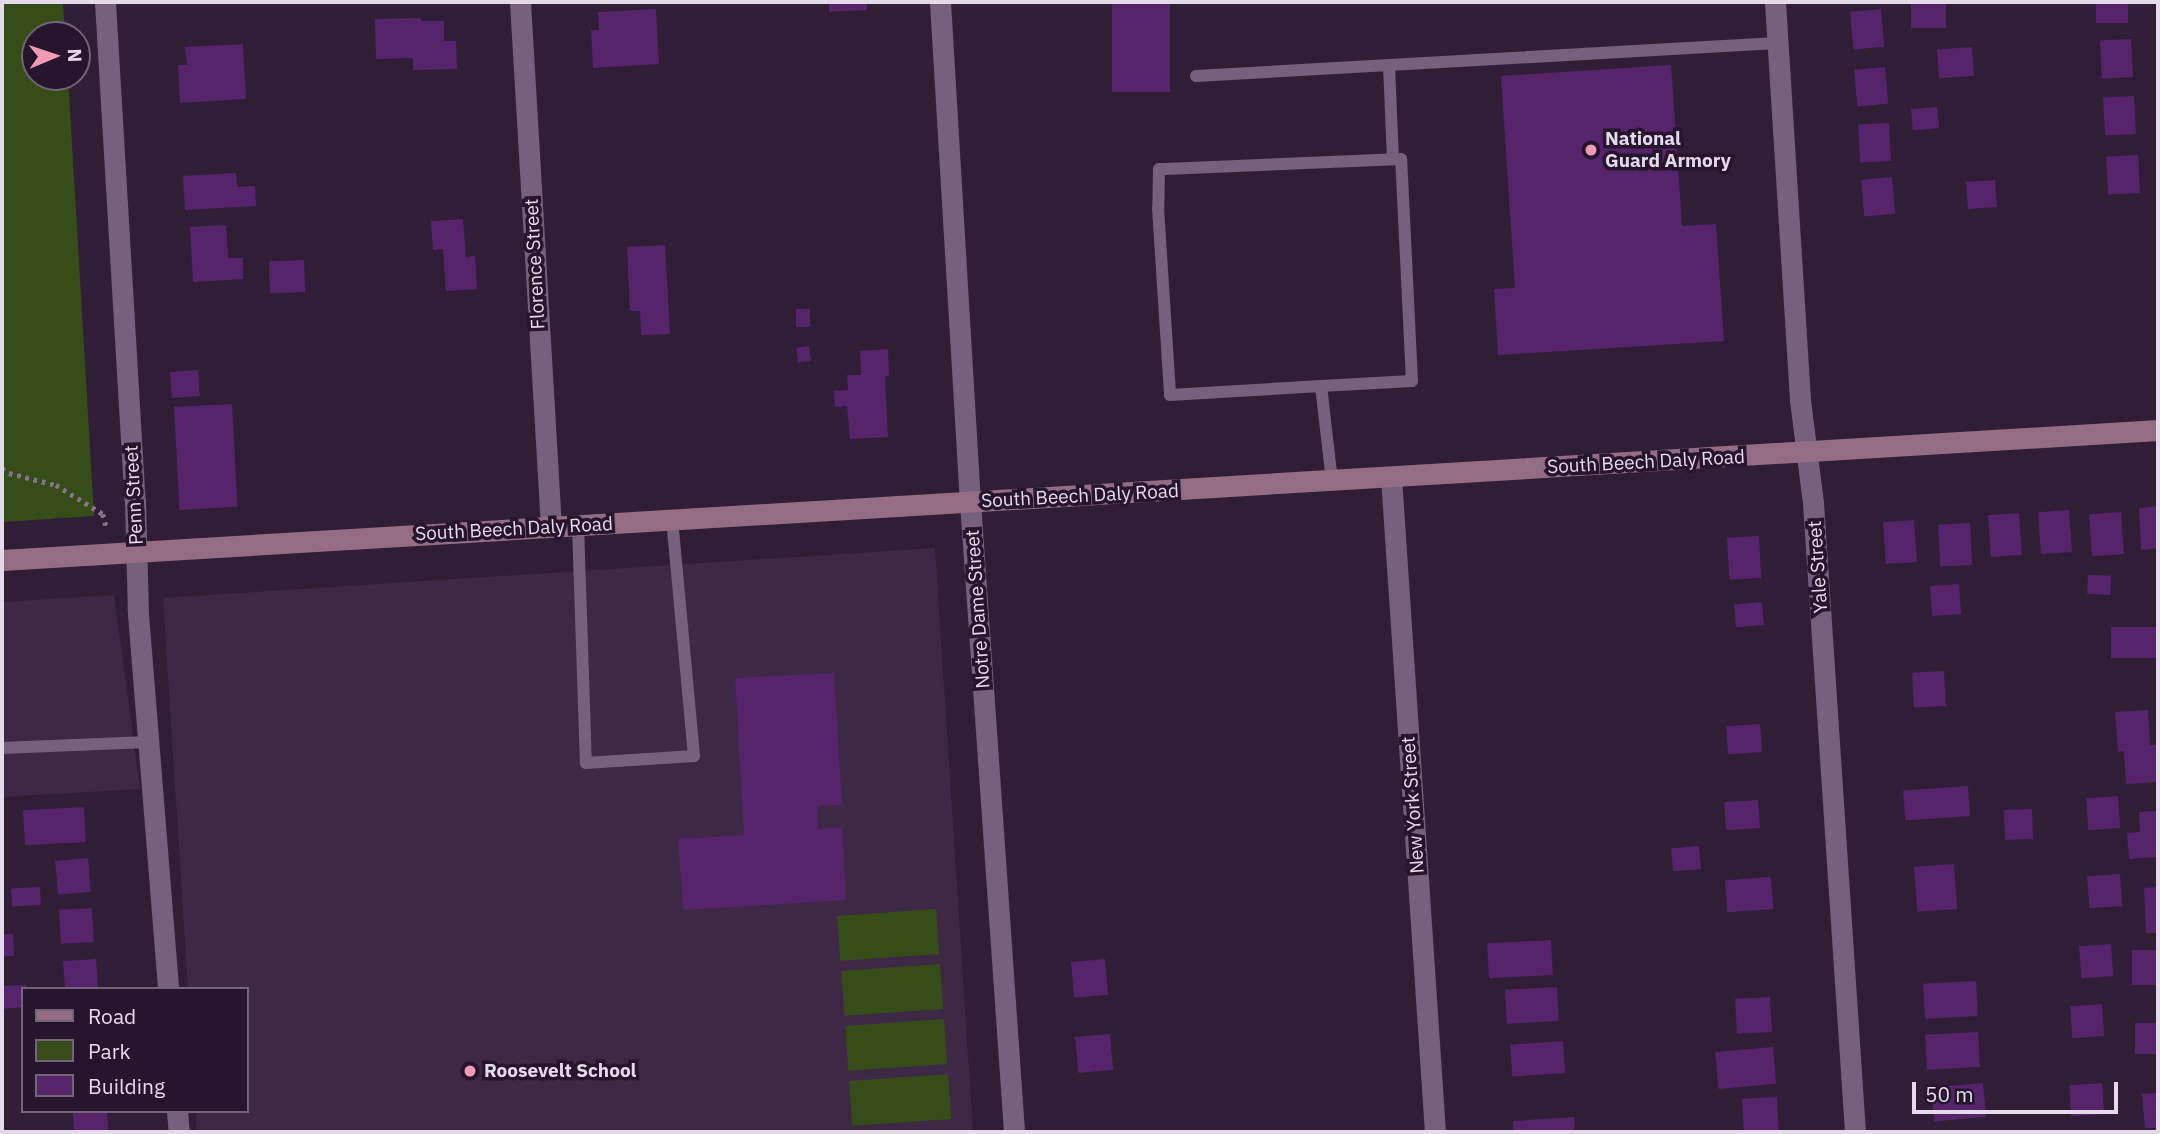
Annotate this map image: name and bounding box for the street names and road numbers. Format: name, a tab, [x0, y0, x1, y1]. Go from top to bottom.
street label: Florence Street	[520, 198, 550, 330]
street label: Penn Street	[120, 445, 148, 545]
street label: South Beech Daly Road	[1547, 445, 1745, 479]
street label: South Beech Daly Road	[981, 479, 1179, 513]
street label: South Beech Daly Road	[415, 512, 613, 546]
street label: Yale Street	[1803, 520, 1833, 614]
street label: Notre Dame Street	[961, 529, 995, 689]
street label: New York Street	[1397, 736, 1429, 874]

